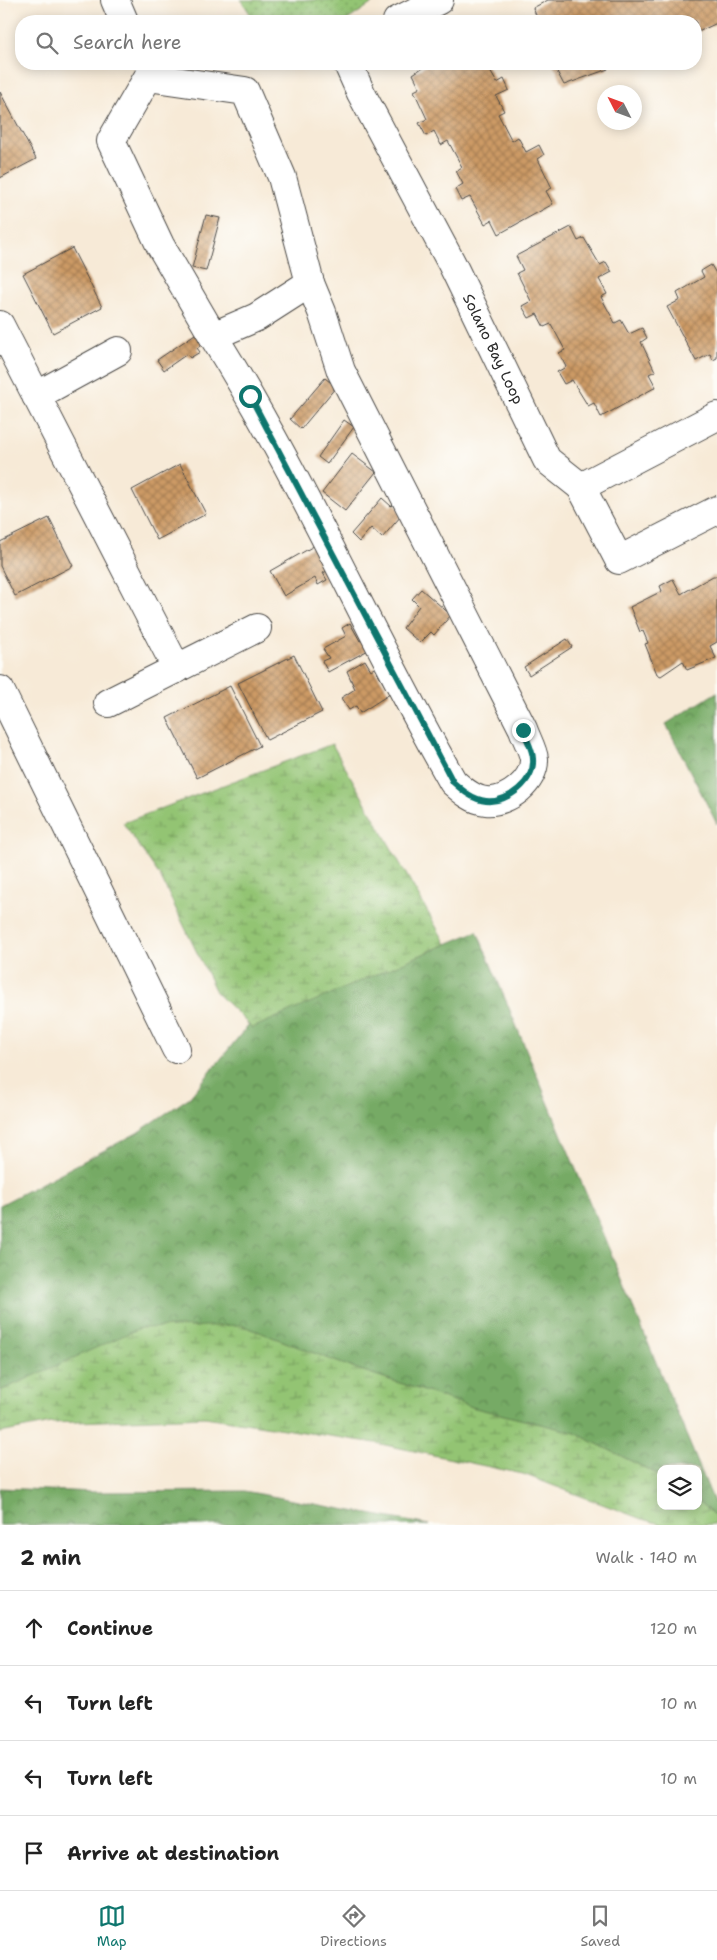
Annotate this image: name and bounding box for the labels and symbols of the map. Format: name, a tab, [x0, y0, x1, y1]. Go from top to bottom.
north arrow	[597, 85, 642, 130]
street label: Solano Bay Loop	[458, 291, 528, 408]
route start	[239, 385, 262, 408]
route end	[512, 719, 535, 742]

